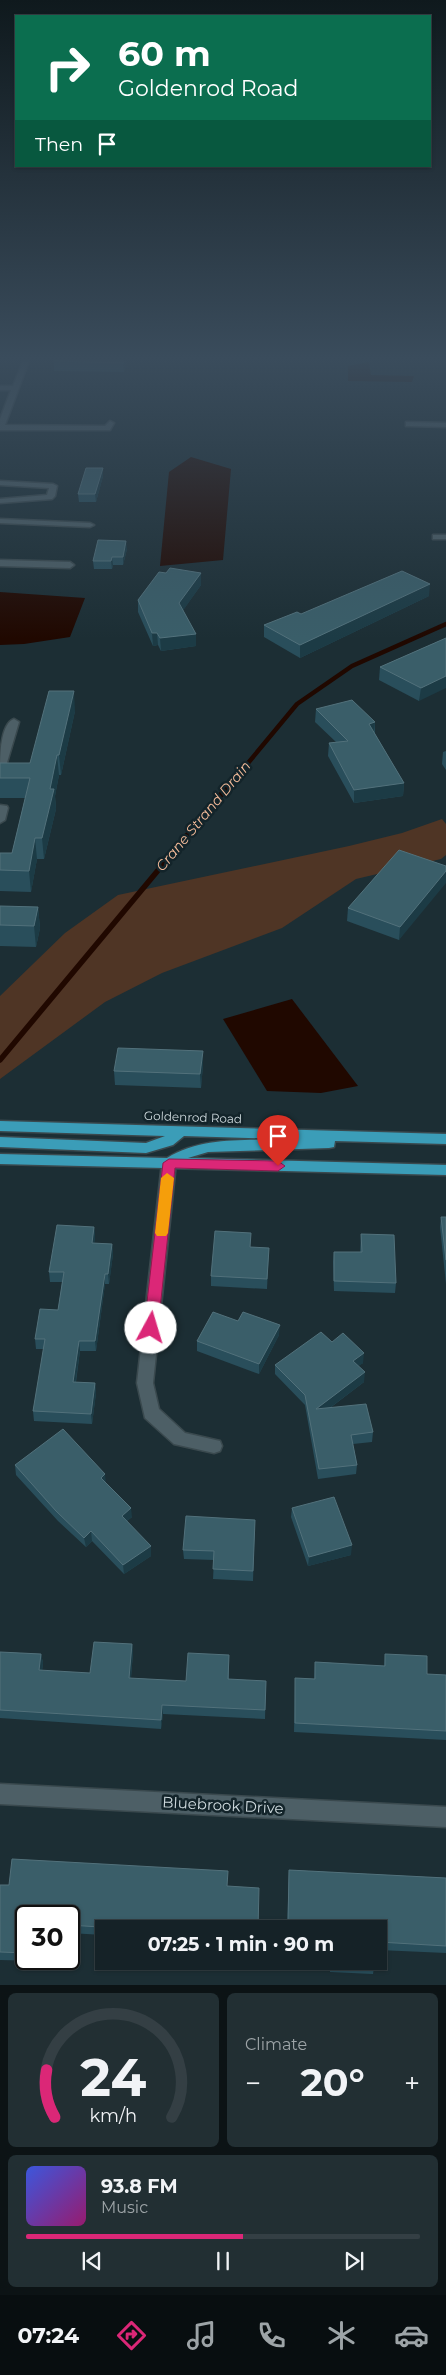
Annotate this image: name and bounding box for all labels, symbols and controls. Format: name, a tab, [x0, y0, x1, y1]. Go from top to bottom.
text: 60 m	[118, 32, 211, 75]
icon: right	[35, 35, 100, 100]
text: Goldenrod Road	[118, 75, 298, 102]
icon: arrive	[93, 130, 121, 158]
text: Then	[35, 133, 83, 156]
water label: Crane Strand Drain	[152, 757, 254, 875]
street label: Goldenrod Road	[144, 1108, 242, 1126]
pin	[257, 1115, 299, 1166]
icon: arrive	[264, 1122, 292, 1150]
position arrow	[124, 1301, 176, 1353]
street label: Bluebrook Drive	[162, 1792, 284, 1818]
speed limit sign: 30	[15, 1905, 80, 1970]
text: 07:25 · 1 min · 90 m	[148, 1933, 334, 1956]
text: Climate	[245, 2035, 307, 2054]
text: 24	[81, 2046, 147, 2109]
text: 20°	[300, 2059, 365, 2106]
text: −	[245, 2066, 261, 2100]
text: +	[404, 2066, 420, 2100]
text: km/h	[90, 2105, 137, 2126]
text: 93.8 FM	[101, 2175, 178, 2198]
text: Music	[101, 2198, 148, 2217]
icon: previous	[78, 2247, 106, 2275]
icon: pause	[209, 2247, 237, 2275]
icon: next	[340, 2247, 368, 2275]
icon: directions	[114, 2318, 149, 2353]
icon: music	[184, 2318, 219, 2353]
icon: phone	[254, 2318, 289, 2353]
icon: climate	[324, 2318, 359, 2353]
icon: car	[394, 2318, 429, 2353]
text: 07:24	[17, 2322, 79, 2349]

